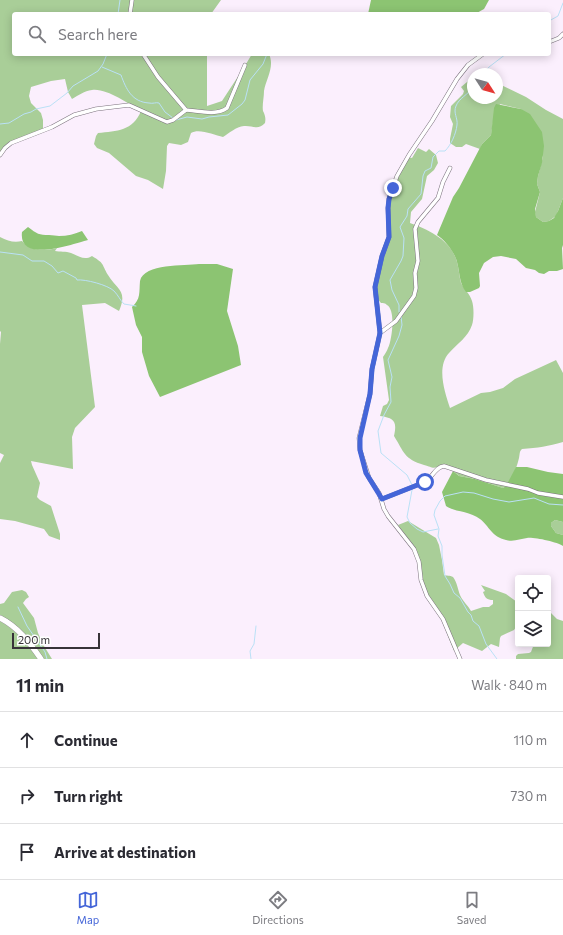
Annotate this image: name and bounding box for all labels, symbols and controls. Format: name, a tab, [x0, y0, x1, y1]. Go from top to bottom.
search box	[12, 12, 551, 56]
icon: search	[26, 23, 48, 45]
text: Search here	[58, 25, 137, 43]
north arrow	[467, 68, 503, 104]
route end	[384, 179, 402, 197]
route start	[416, 473, 434, 491]
map controls	[515, 575, 551, 647]
button: locate	[515, 575, 551, 611]
button: layers	[515, 611, 551, 647]
scale bar	[12, 631, 100, 650]
text: 200 m	[18, 633, 50, 646]
text: 11 min	[16, 675, 64, 696]
text: Walk · 840 m	[471, 677, 547, 693]
icon: ahead	[16, 729, 38, 751]
text: Continue	[54, 731, 118, 749]
text: 110 m	[514, 732, 547, 748]
icon: right	[16, 785, 38, 807]
text: Turn right	[54, 787, 123, 805]
text: 730 m	[510, 788, 547, 804]
icon: arrive	[16, 841, 38, 863]
text: Arrive at destination	[54, 843, 196, 861]
tab: Map	[77, 889, 99, 926]
tab: Directions	[252, 889, 304, 926]
tab: Saved	[457, 889, 486, 926]

